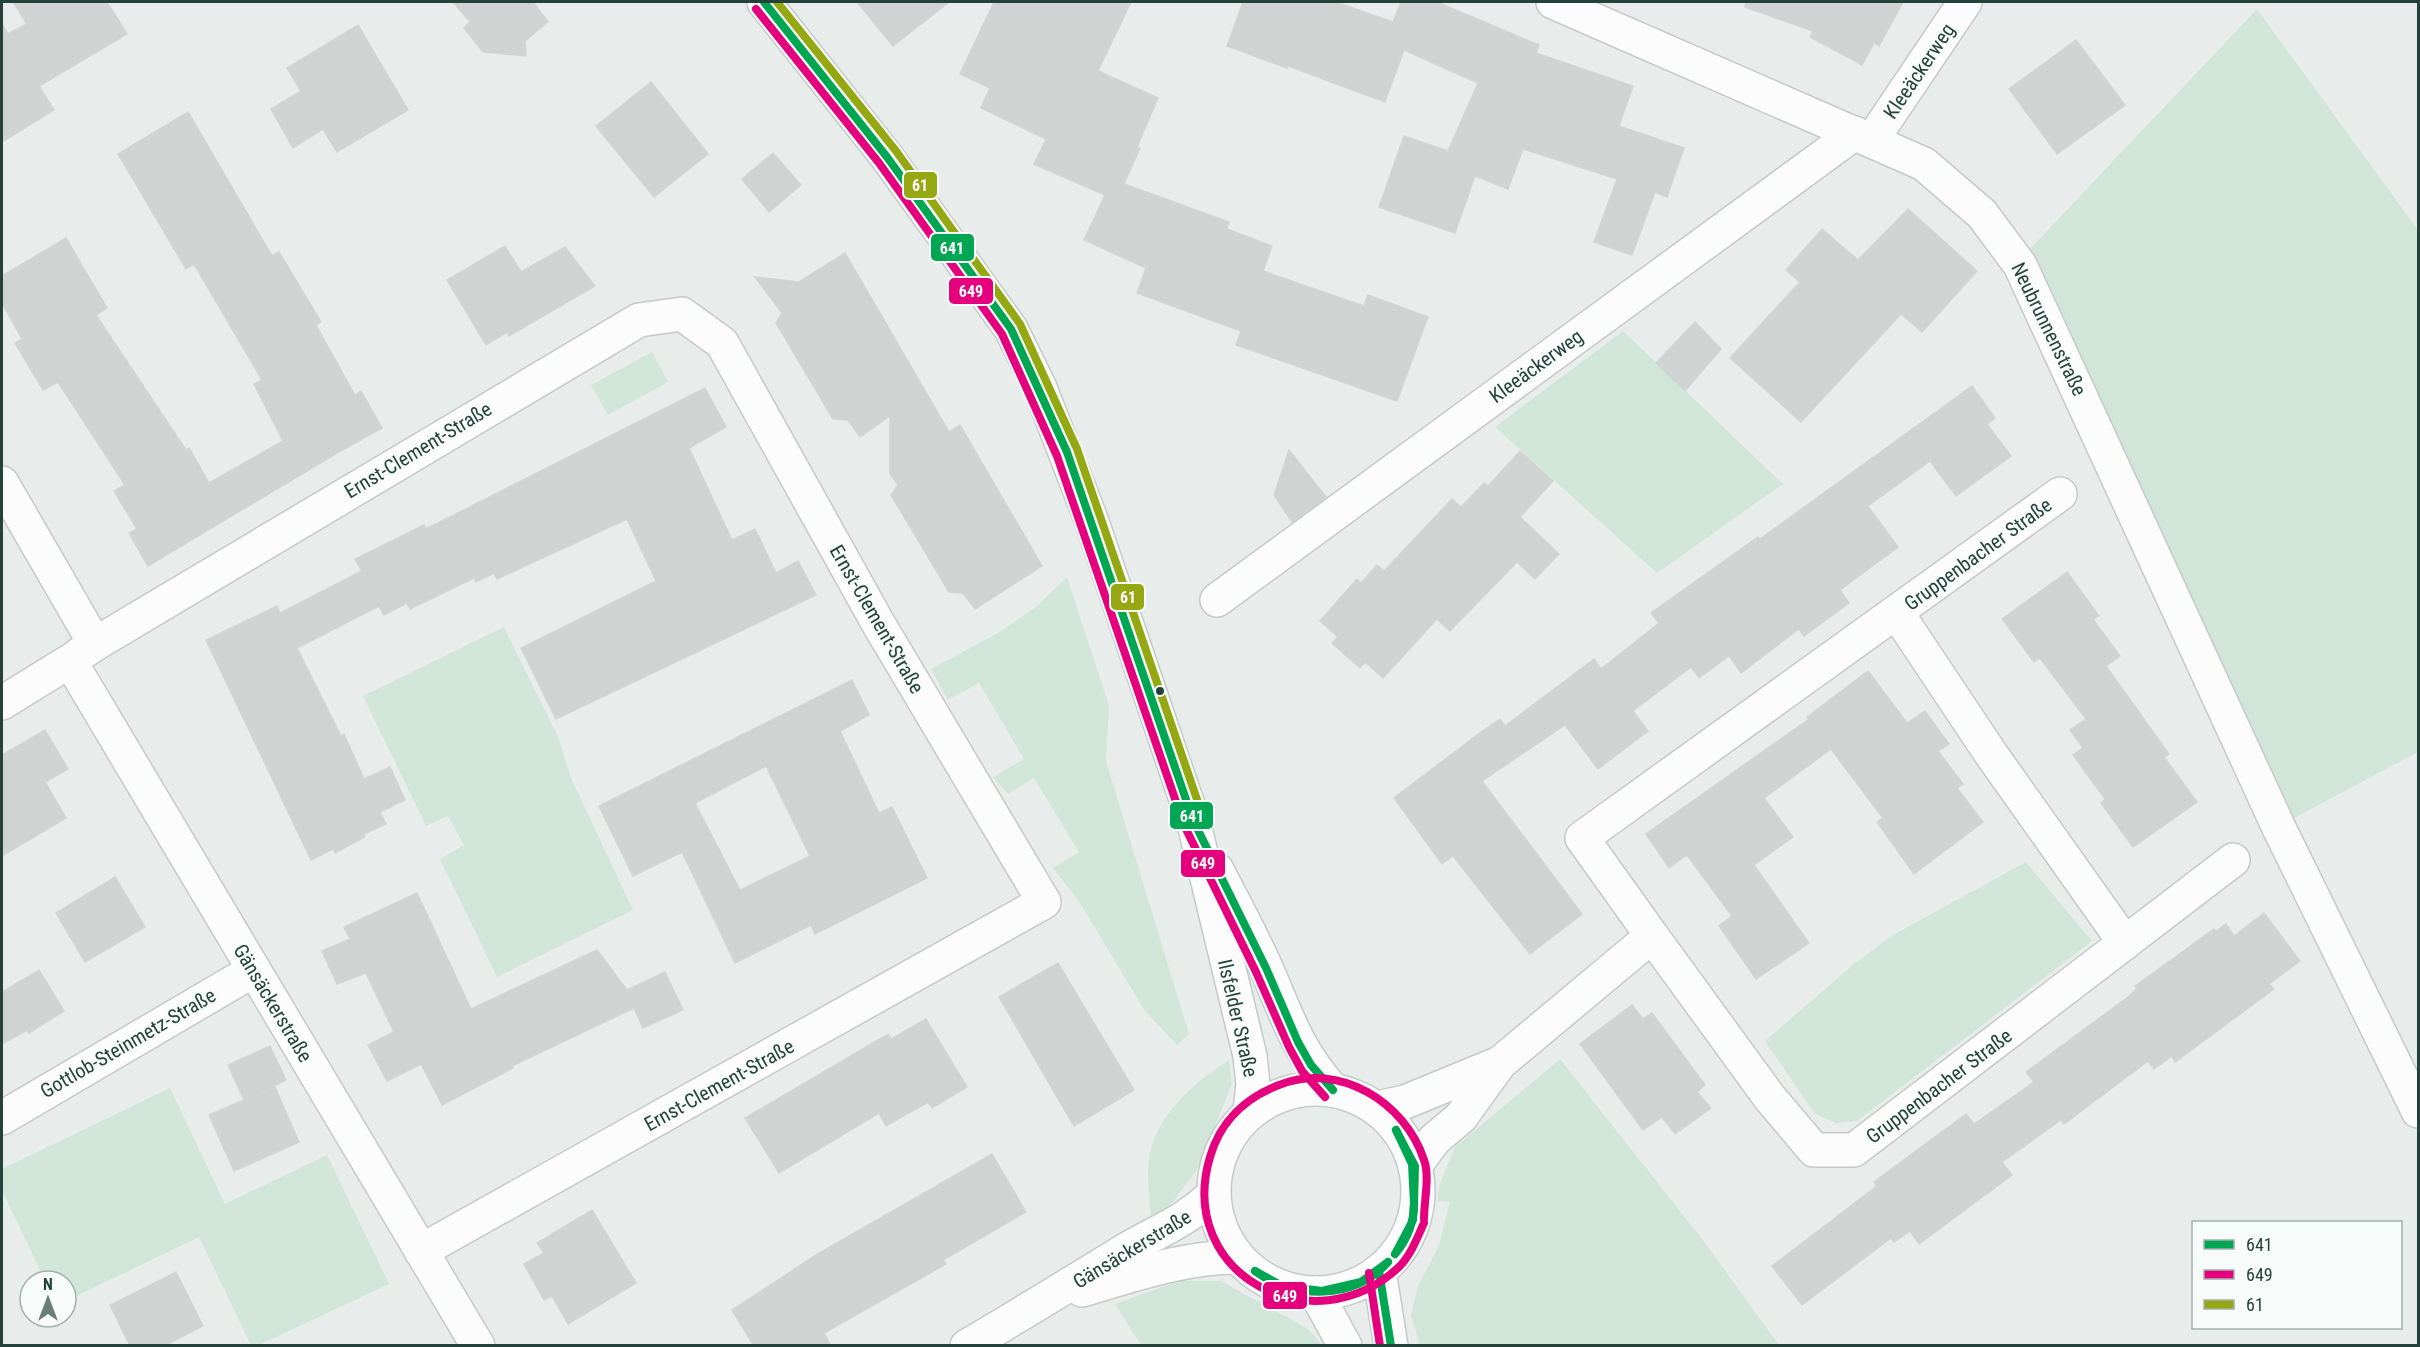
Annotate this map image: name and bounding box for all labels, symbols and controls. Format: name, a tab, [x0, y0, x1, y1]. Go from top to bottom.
street label: Kleeäckerweg	[1878, 19, 1960, 123]
line badge: 61	[903, 171, 938, 199]
text: 61	[912, 176, 928, 195]
line badge: 641	[930, 233, 975, 262]
text: 641	[940, 239, 964, 258]
street label: Neubrunnenstraße	[2006, 258, 2092, 400]
line badge: 649	[948, 277, 994, 305]
text: 649	[959, 282, 983, 301]
street label: Kleeäckerweg	[1485, 324, 1587, 408]
street label: Ernst-Clement-Straße	[340, 397, 496, 503]
street label: Gruppenbacher Straße	[1900, 493, 2056, 615]
street label: Ernst-Clement-Straße	[825, 541, 929, 697]
line badge: 61	[1110, 583, 1145, 611]
text: 61	[1120, 588, 1136, 607]
unlabelled marker	[1154, 685, 1166, 697]
line badge: 641	[1169, 801, 1214, 830]
text: 641	[1180, 807, 1204, 826]
line badge: 649	[1180, 849, 1226, 878]
text: 649	[1191, 854, 1215, 873]
street label: Gänsäckerstraße	[228, 940, 318, 1066]
street label: Ilsfelder Straße	[1213, 957, 1263, 1079]
street label: Gottlob-Steinmetz-Straße	[36, 983, 220, 1103]
street label: Gruppenbacher Straße	[1861, 1023, 2017, 1149]
street label: Ernst-Clement-Straße	[640, 1034, 798, 1136]
street label: Gänsäckerstraße	[1069, 1204, 1195, 1294]
legend	[2192, 1221, 2402, 1329]
text: 641	[2246, 1234, 2273, 1255]
text: 649	[2246, 1264, 2273, 1285]
north arrow	[18, 1269, 78, 1329]
text: N	[43, 1275, 53, 1294]
line badge: 649	[1262, 1281, 1308, 1310]
text: 649	[1273, 1287, 1297, 1306]
text: 61	[2246, 1294, 2264, 1315]

